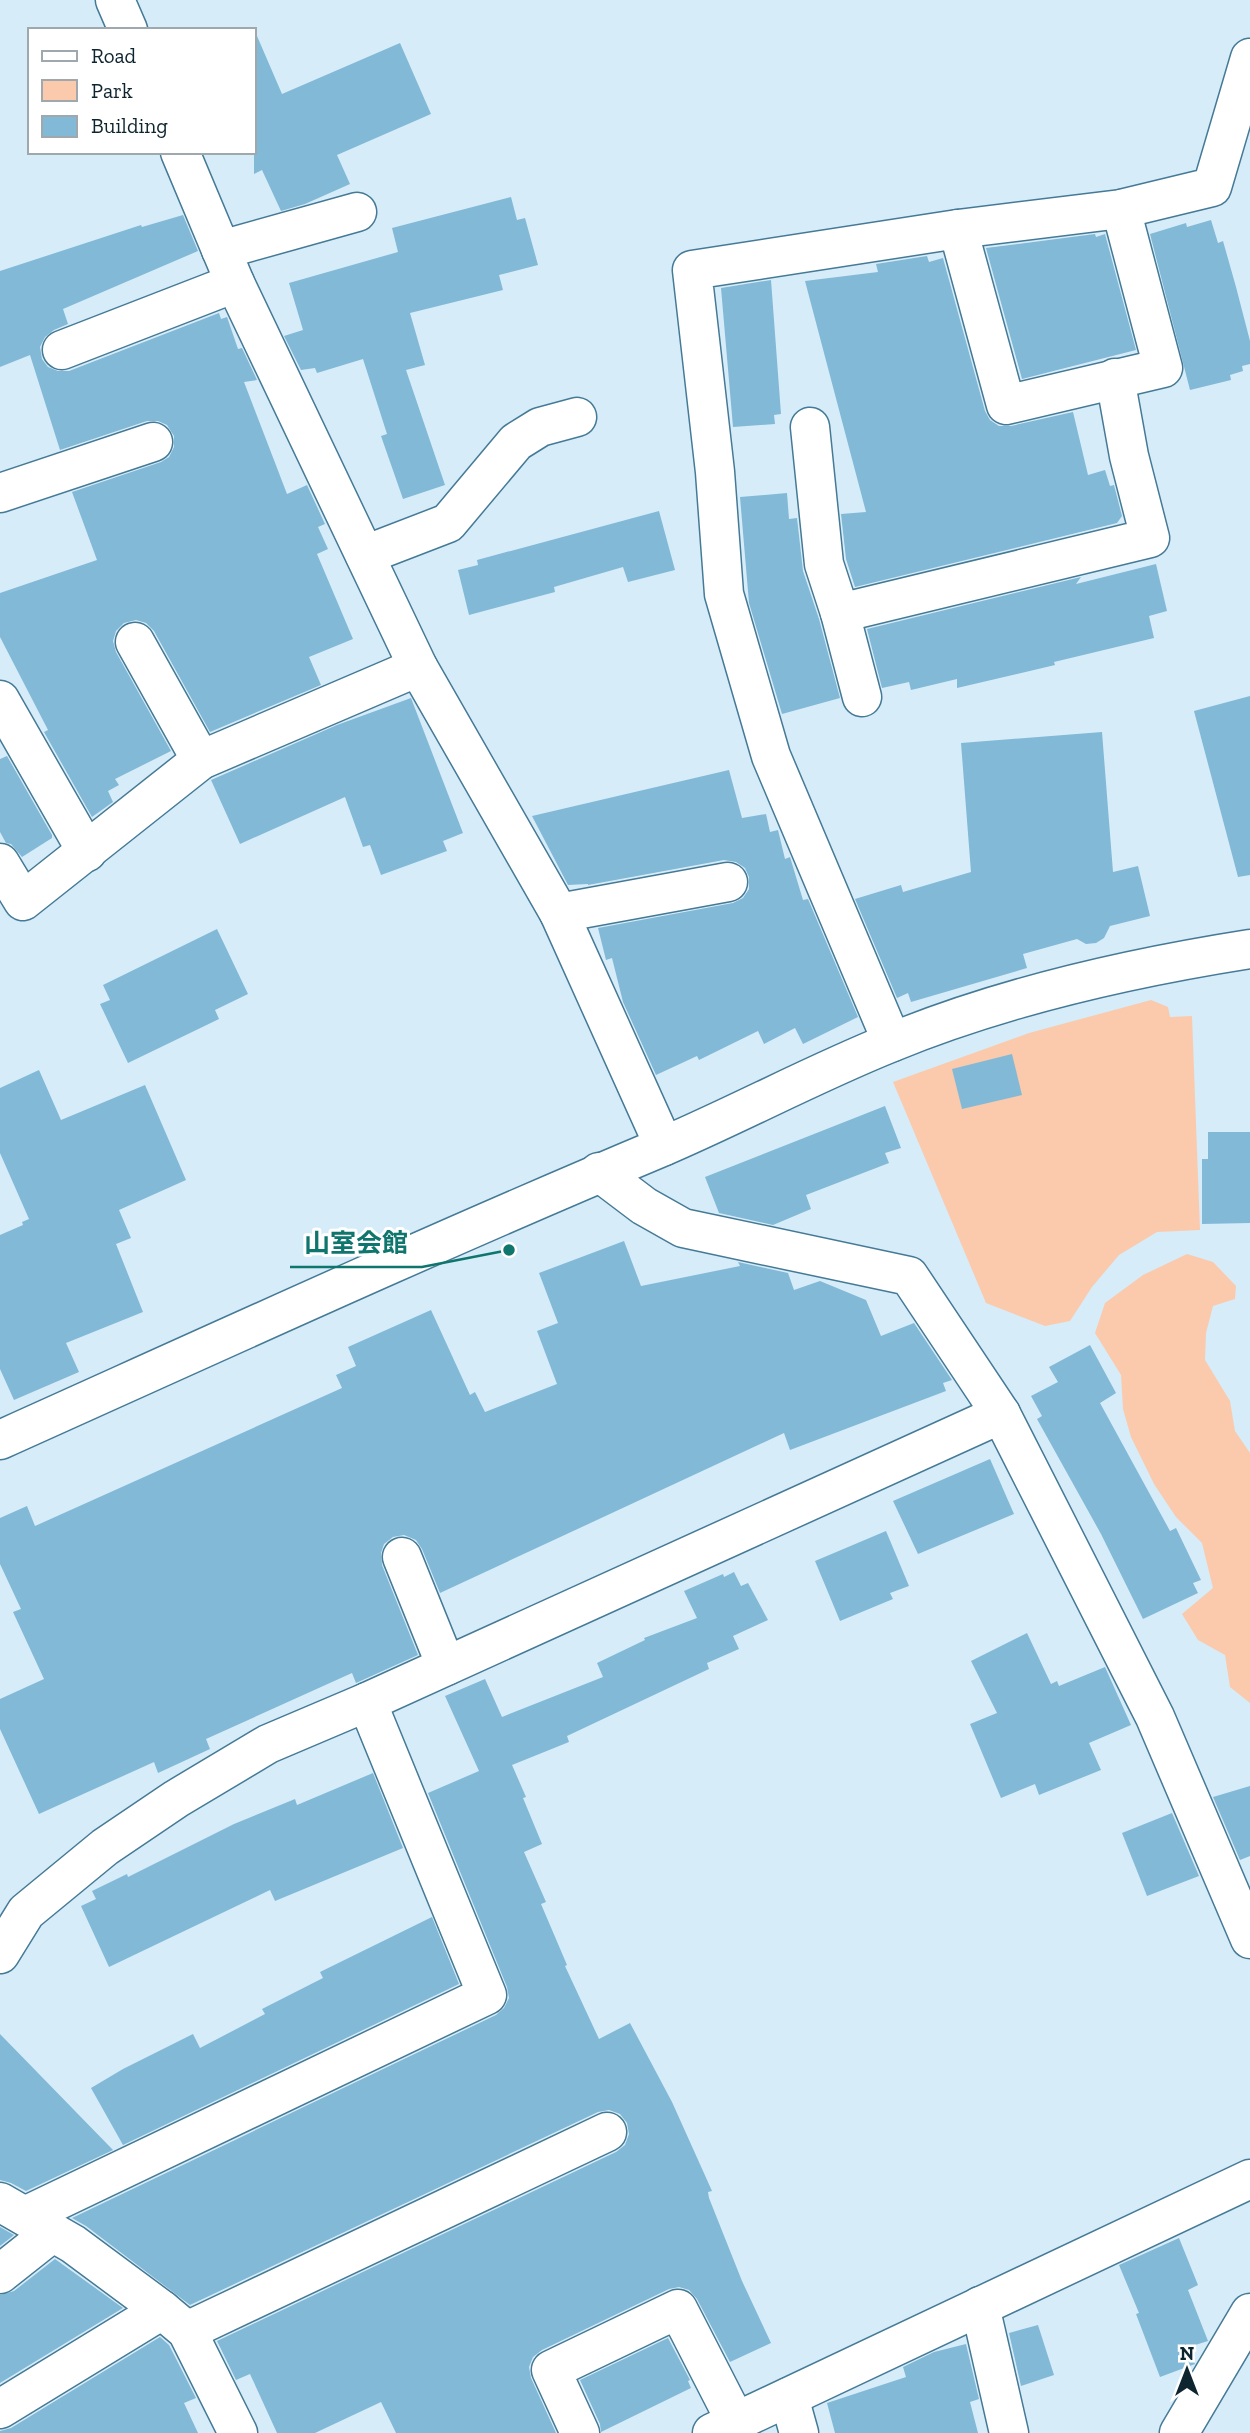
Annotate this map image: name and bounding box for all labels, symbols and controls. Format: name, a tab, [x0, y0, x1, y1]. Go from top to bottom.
legend	[28, 28, 256, 154]
text: Road	[91, 43, 137, 68]
text: Park	[91, 78, 133, 103]
text: Building	[91, 113, 168, 138]
callout: 山室会館	[290, 1220, 422, 1267]
text: 山室会館	[304, 1227, 408, 1259]
north arrow	[1152, 2335, 1222, 2405]
text: N	[1180, 2342, 1194, 2365]

